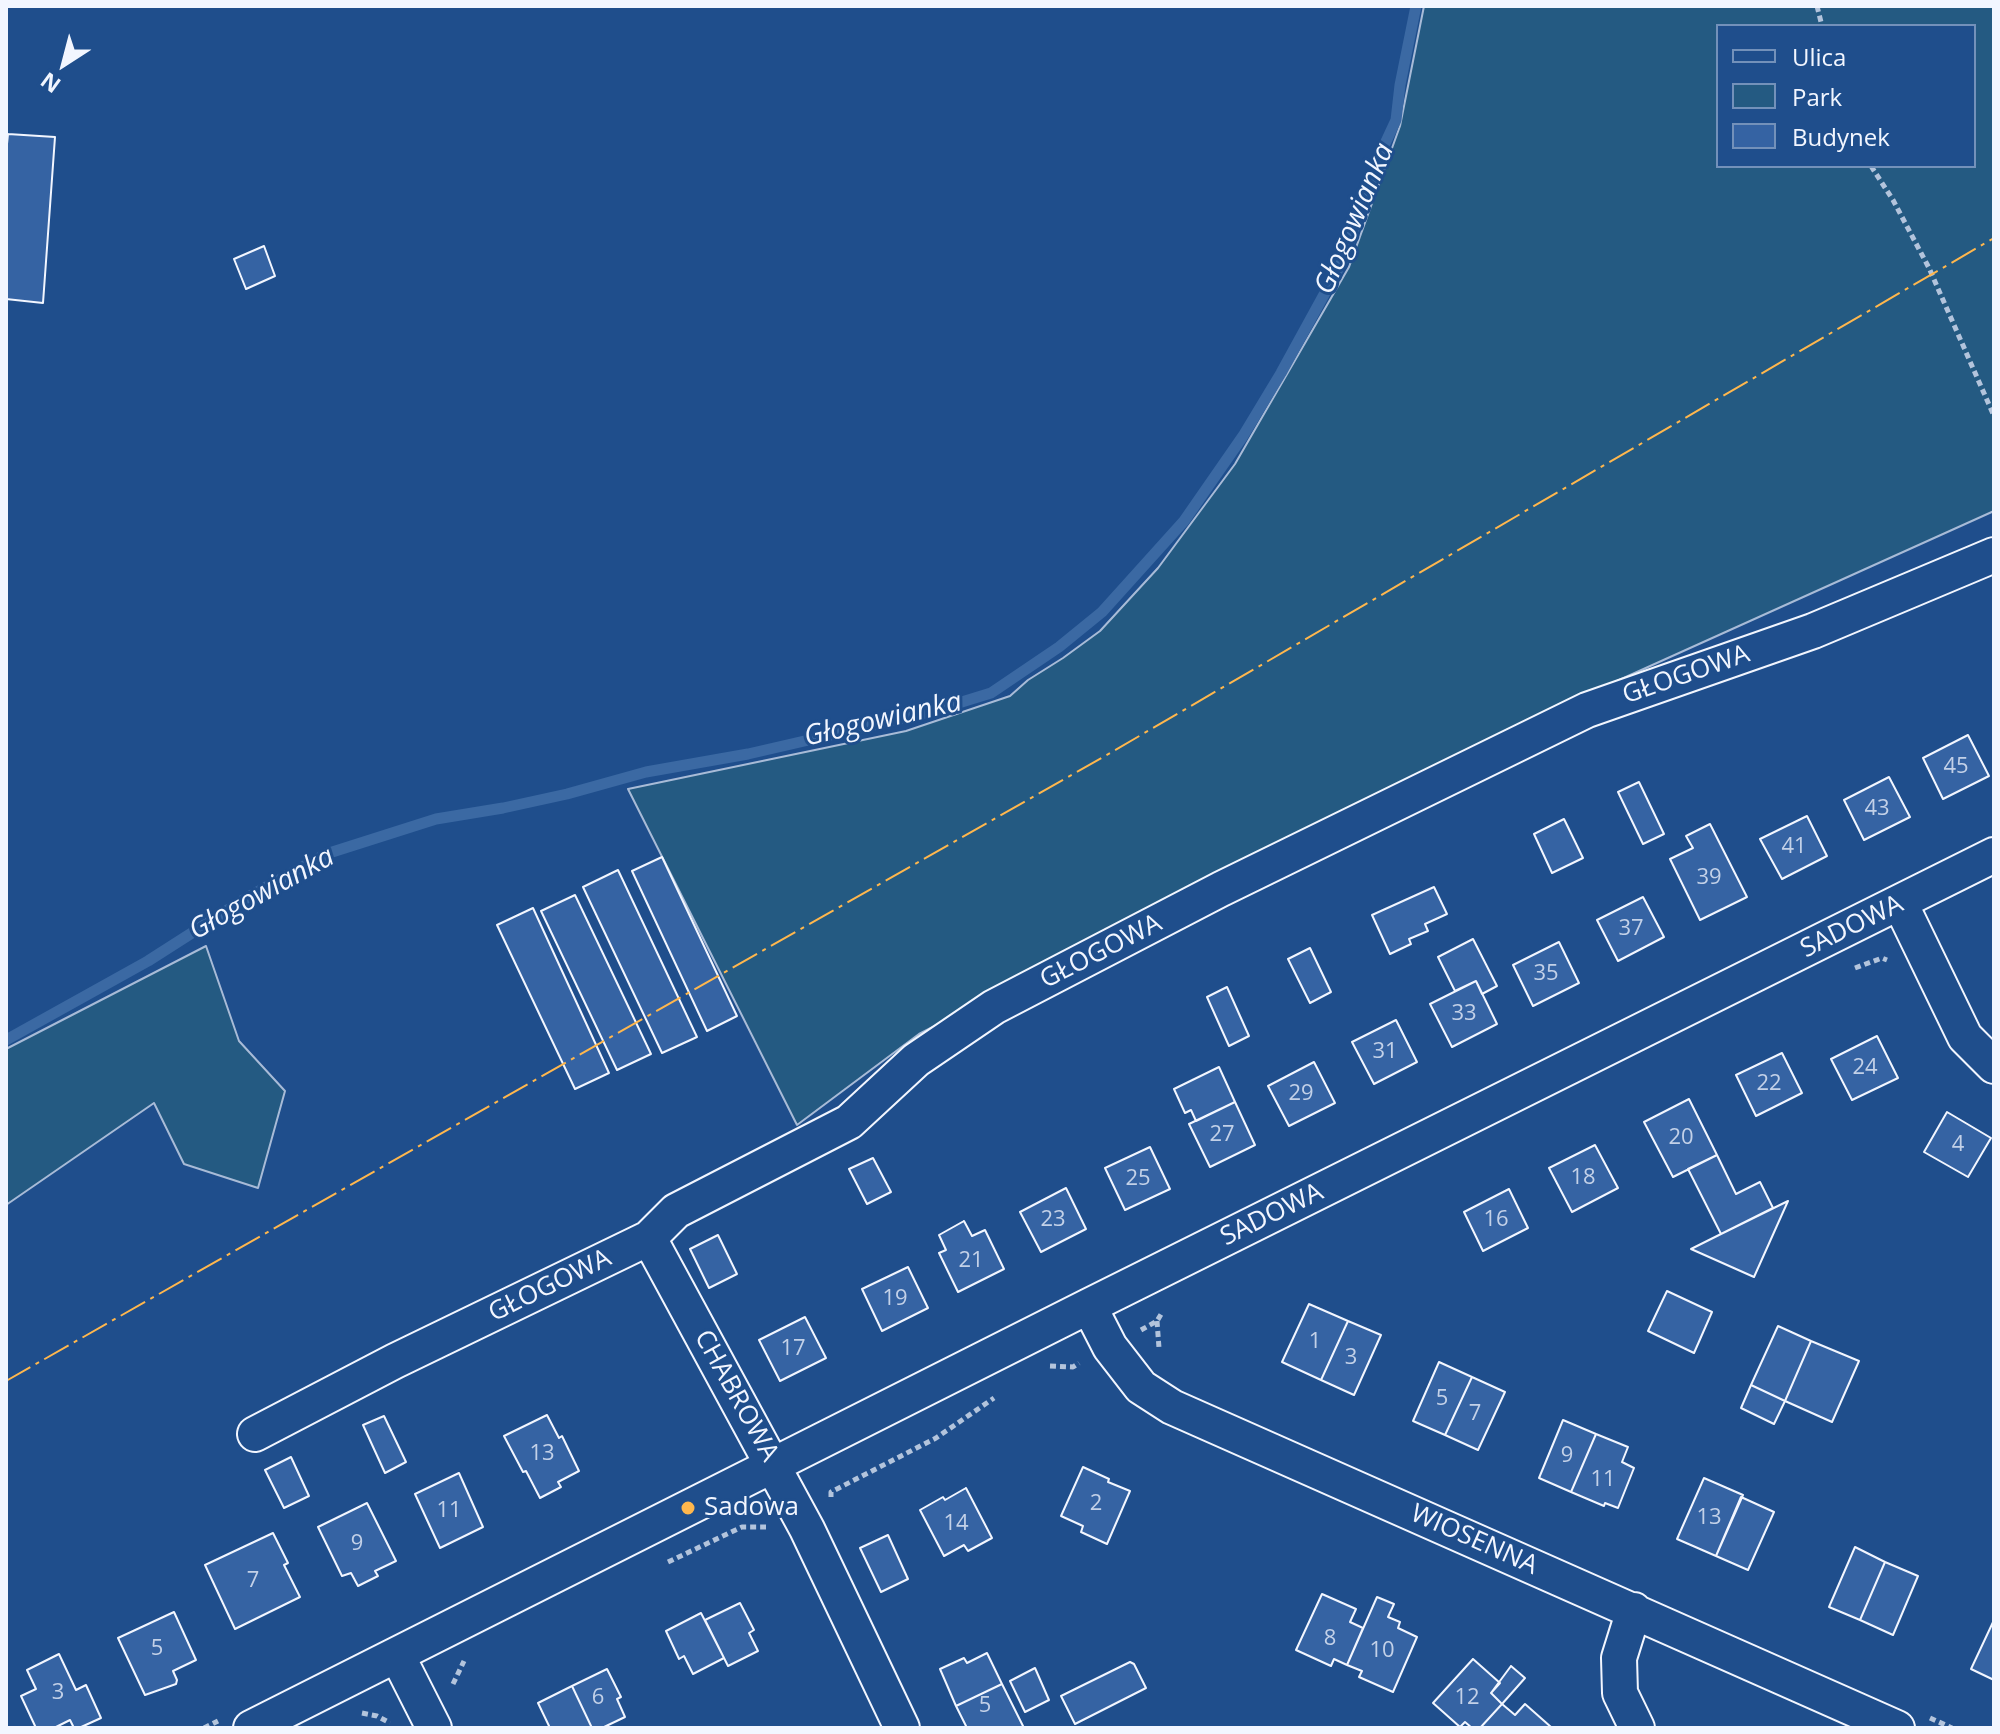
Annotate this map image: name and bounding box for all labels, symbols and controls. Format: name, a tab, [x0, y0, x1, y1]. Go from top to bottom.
north arrow	[24, 24, 104, 104]
legend	[1716, 24, 1976, 168]
text: Ulica	[1792, 40, 1846, 73]
text: N	[34, 66, 66, 101]
text: Park	[1792, 80, 1842, 113]
text: Budynek	[1792, 120, 1890, 153]
water label: Głogowianka	[1308, 138, 1402, 300]
street label: GŁOGOWA	[1618, 639, 1754, 711]
water label: Głogowianka	[801, 686, 965, 754]
house number: 45	[1943, 754, 1969, 780]
house number: 43	[1864, 796, 1890, 822]
house number: 41	[1781, 834, 1807, 860]
water label: Głogowianka	[184, 840, 340, 948]
house number: 39	[1696, 865, 1722, 891]
street label: SADOWA	[1796, 889, 1908, 965]
street label: GŁOGOWA	[1035, 908, 1167, 996]
house number: 37	[1618, 916, 1644, 942]
house number: 35	[1533, 961, 1559, 987]
house number: 33	[1451, 1001, 1477, 1027]
house number: 31	[1372, 1039, 1398, 1065]
house number: 24	[1852, 1055, 1878, 1081]
house number: 22	[1756, 1071, 1782, 1097]
house number: 29	[1288, 1081, 1314, 1107]
house number: 27	[1209, 1122, 1235, 1148]
house number: 20	[1668, 1125, 1694, 1151]
house number: 4	[1952, 1132, 1964, 1158]
house number: 18	[1570, 1165, 1596, 1191]
house number: 25	[1125, 1166, 1151, 1192]
street label: SADOWA	[1216, 1177, 1328, 1253]
house number: 23	[1040, 1207, 1066, 1233]
house number: 16	[1483, 1207, 1509, 1233]
street label: GŁOGOWA	[484, 1243, 616, 1329]
house number: 21	[958, 1248, 984, 1274]
house number: 19	[882, 1286, 908, 1312]
street label: CHABROWA	[687, 1325, 785, 1467]
house number: 1	[1309, 1329, 1321, 1355]
house number: 17	[780, 1336, 806, 1362]
house number: 3	[1345, 1345, 1357, 1371]
house number: 5	[1436, 1386, 1448, 1412]
house number: 7	[1469, 1401, 1481, 1427]
house number: 13	[529, 1441, 555, 1467]
house number: 9	[1561, 1443, 1573, 1469]
house number: 11	[1590, 1467, 1616, 1493]
house number: 2	[1090, 1491, 1102, 1517]
place label: Sadowa	[704, 1492, 799, 1524]
house number: 11	[436, 1498, 462, 1524]
street label: WIOSENNA	[1406, 1498, 1542, 1582]
marker: Sadowa	[679, 1499, 697, 1517]
house number: 13	[1696, 1505, 1722, 1531]
house number: 14	[943, 1511, 969, 1537]
house number: 9	[351, 1531, 363, 1557]
house number: 7	[247, 1568, 259, 1594]
house number: 8	[1324, 1626, 1336, 1652]
house number: 5	[151, 1636, 163, 1662]
house number: 10	[1369, 1638, 1395, 1664]
house number: 3	[52, 1680, 64, 1706]
house number: 6	[592, 1685, 604, 1711]
house number: 12	[1454, 1685, 1480, 1711]
house number: 5	[979, 1693, 991, 1719]

